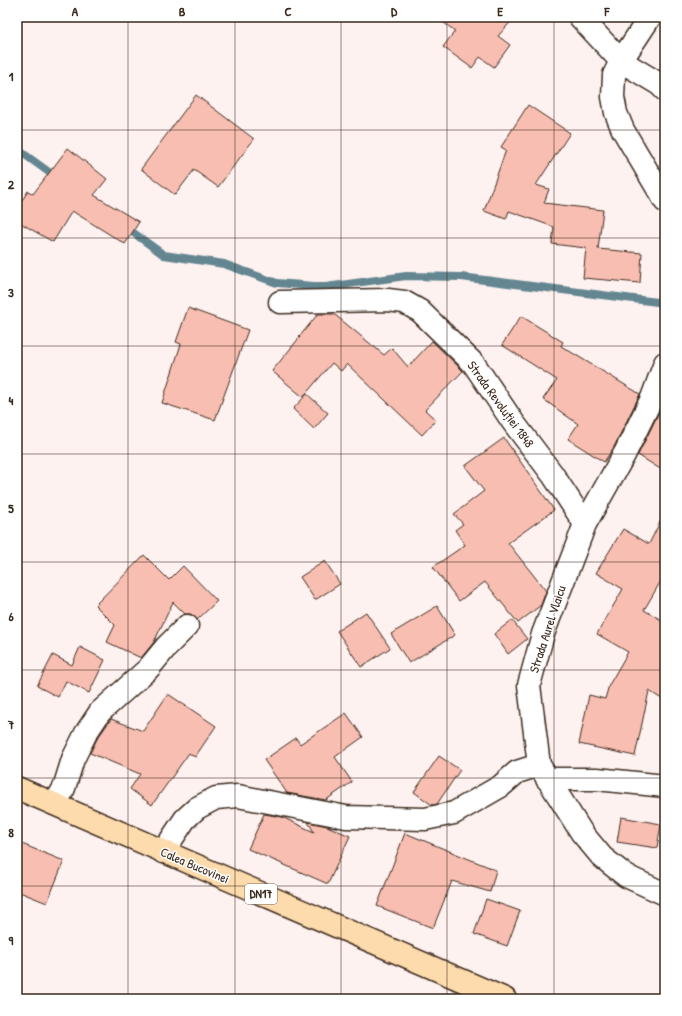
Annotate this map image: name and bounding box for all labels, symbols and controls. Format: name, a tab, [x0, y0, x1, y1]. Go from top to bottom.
text: A	[72, 2, 79, 20]
text: B	[179, 2, 186, 20]
text: C	[284, 2, 292, 20]
text: D	[391, 2, 398, 20]
text: E	[497, 2, 503, 20]
text: F	[604, 2, 611, 20]
text: 1	[9, 67, 14, 85]
text: 2	[8, 175, 15, 193]
text: 3	[8, 283, 14, 301]
street label: Strada Revoluției 1848	[463, 357, 539, 451]
text: 4	[9, 391, 14, 409]
text: 5	[8, 499, 14, 517]
street label: Strada Aurel Vlaicu	[524, 583, 570, 675]
text: 6	[8, 607, 14, 625]
text: 7	[7, 715, 15, 733]
text: 8	[8, 823, 14, 841]
street label: Calea Bucovinei	[158, 842, 232, 888]
road number: DN17	[245, 884, 277, 904]
text: 9	[9, 931, 14, 949]

